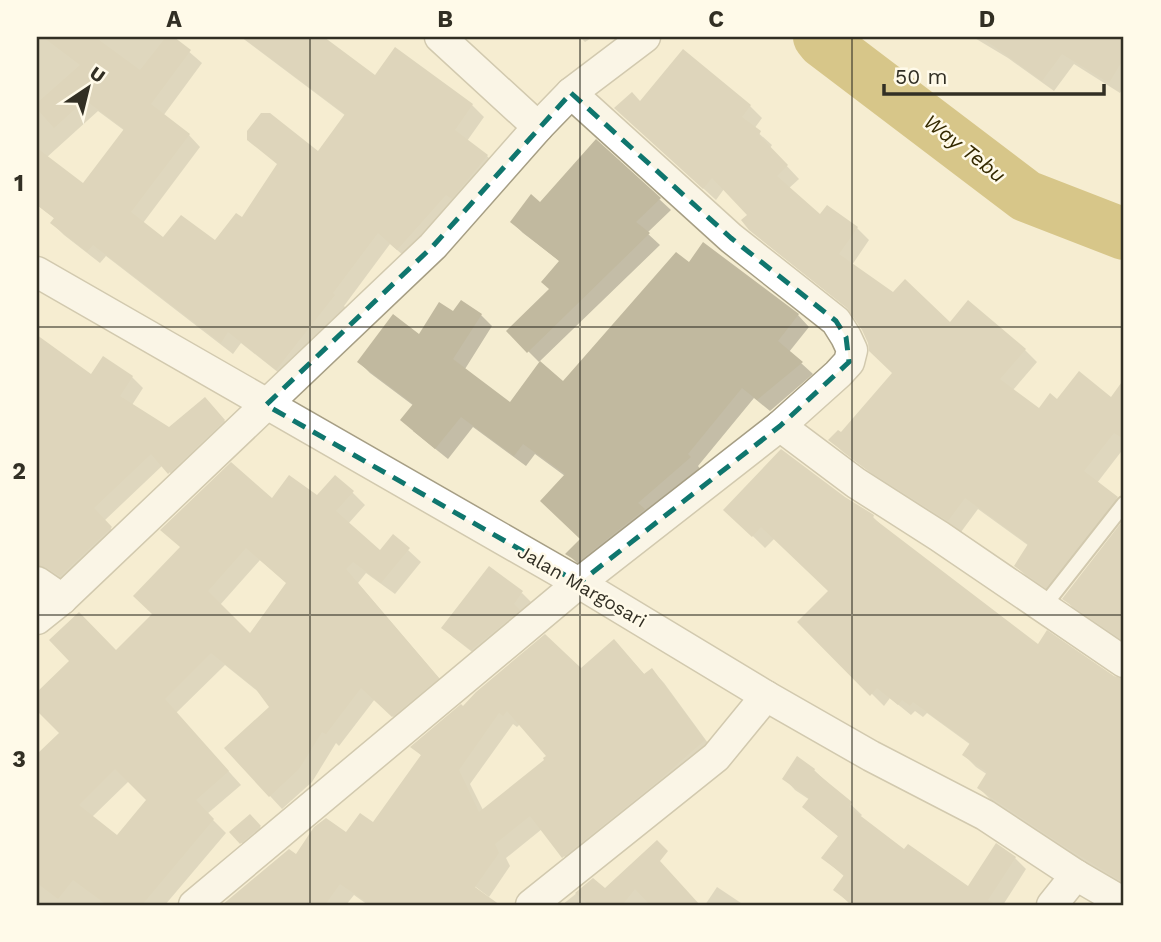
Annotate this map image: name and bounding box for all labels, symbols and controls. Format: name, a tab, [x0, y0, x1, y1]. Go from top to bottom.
text: A	[166, 6, 182, 33]
text: B	[437, 6, 453, 33]
text: C	[708, 6, 724, 33]
text: D	[979, 6, 995, 33]
north arrow	[52, 52, 122, 122]
scale bar	[884, 52, 1105, 96]
text: U	[85, 61, 110, 88]
text: 50 m	[895, 64, 947, 89]
water label: Way Tebu	[919, 108, 1011, 188]
text: 1	[14, 170, 24, 197]
text: 2	[12, 458, 26, 485]
street label: Jalan Margosari	[513, 540, 651, 632]
text: 3	[12, 746, 26, 773]

